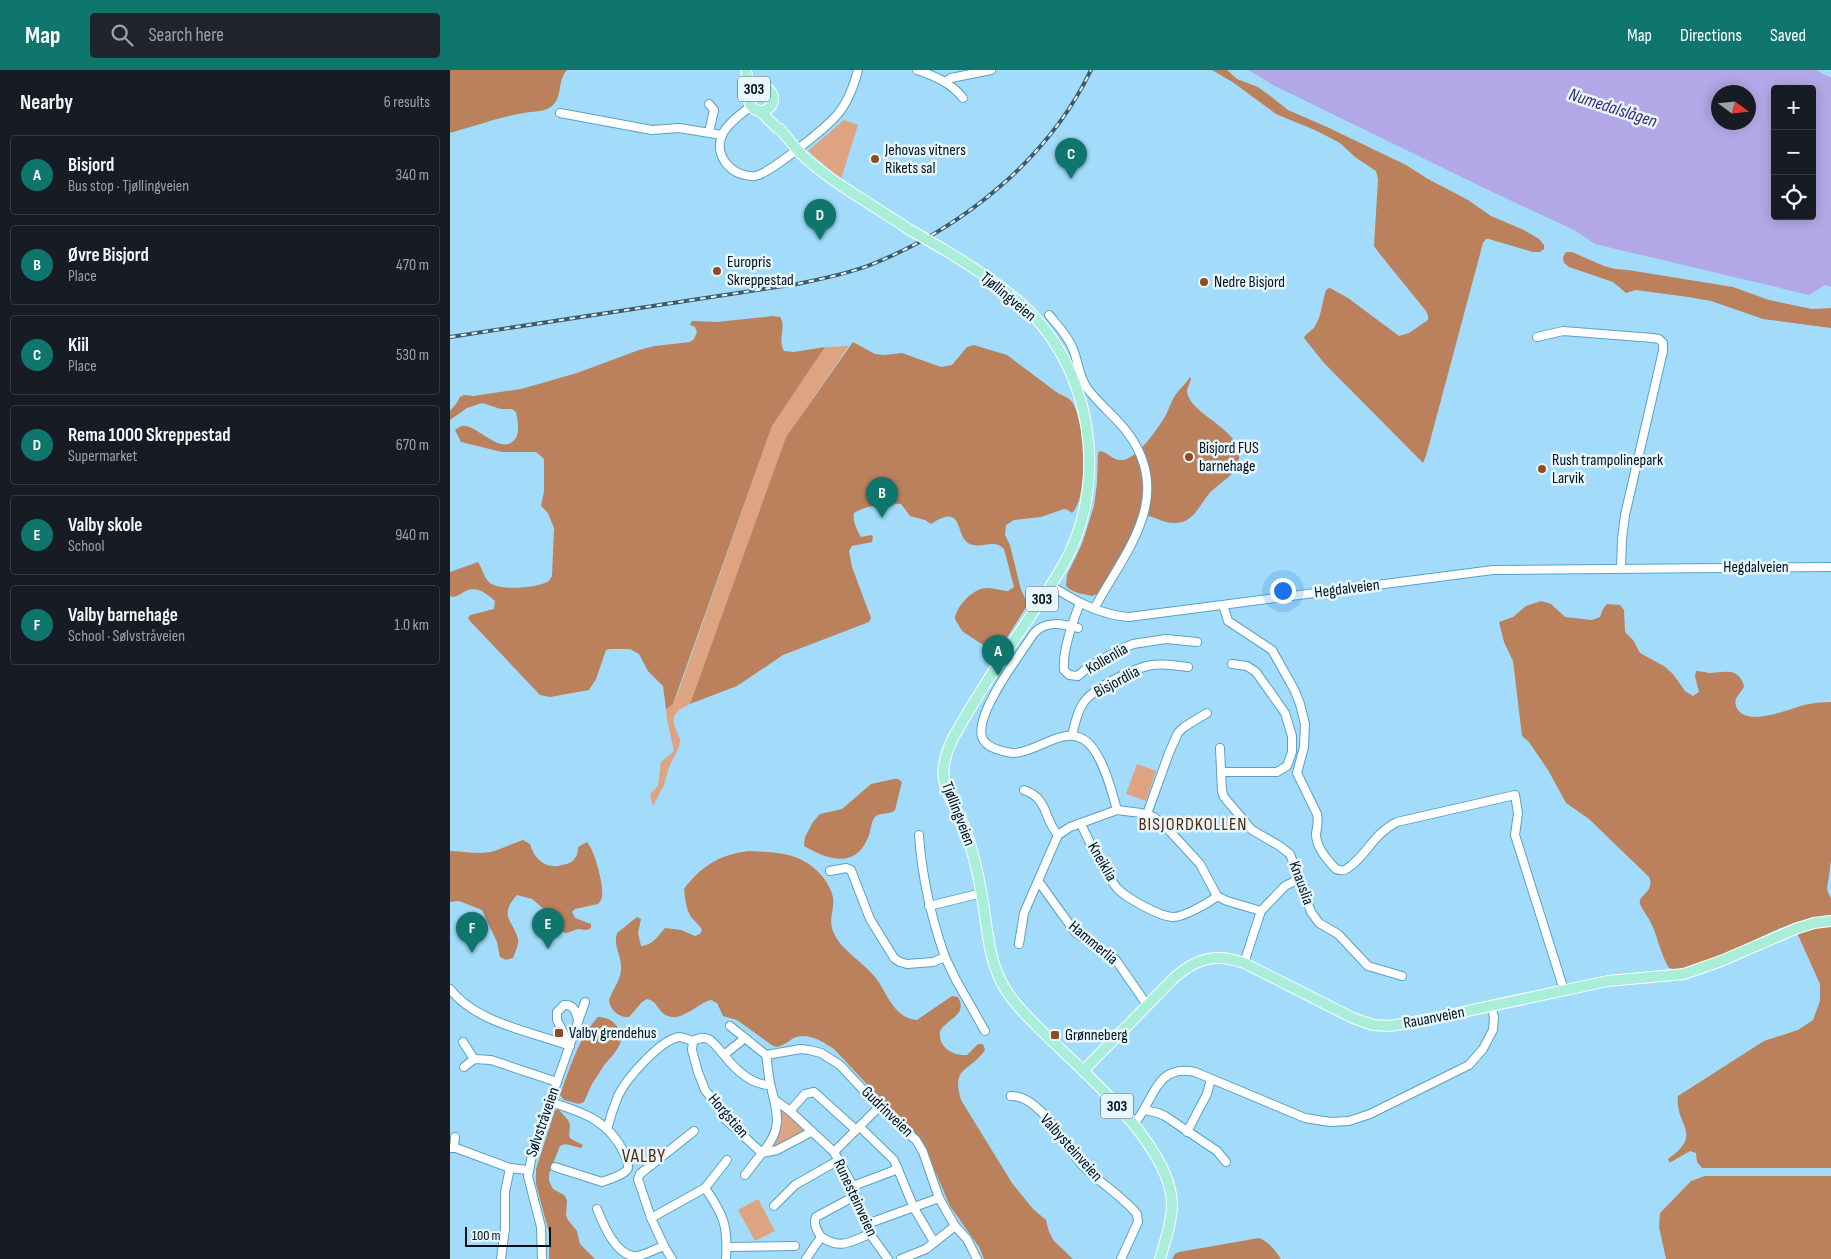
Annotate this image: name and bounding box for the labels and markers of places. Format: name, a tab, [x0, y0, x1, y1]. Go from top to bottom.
pin: C	[1055, 138, 1087, 179]
place label: Jehovas vitners Rikets sal	[884, 141, 966, 178]
marker: Jehovas vitners Rikets sal	[869, 153, 881, 165]
pin: D	[804, 199, 836, 240]
place label: Europris Skreppestad	[727, 253, 794, 290]
marker: Europris Skreppestad	[711, 265, 723, 277]
place label: Nedre Bisjord	[1214, 273, 1285, 292]
marker: Nedre Bisjord	[1198, 276, 1210, 288]
place label: Bisjord FUS barnehage	[1199, 439, 1259, 476]
marker: Bisjord FUS barnehage	[1183, 451, 1195, 463]
place label: Rush trampolinepark Larvik	[1552, 451, 1663, 488]
marker: Rush trampolinepark Larvik	[1536, 463, 1548, 475]
pin: B	[866, 477, 898, 518]
pin: A	[982, 635, 1014, 676]
pin: E	[532, 908, 564, 949]
pin: F	[456, 912, 488, 953]
place label: Valby grendehus	[569, 1024, 657, 1043]
place label: Grønneberg	[1065, 1026, 1128, 1045]
marker: Valby grendehus	[553, 1027, 565, 1039]
marker: Grønneberg	[1049, 1029, 1061, 1041]

